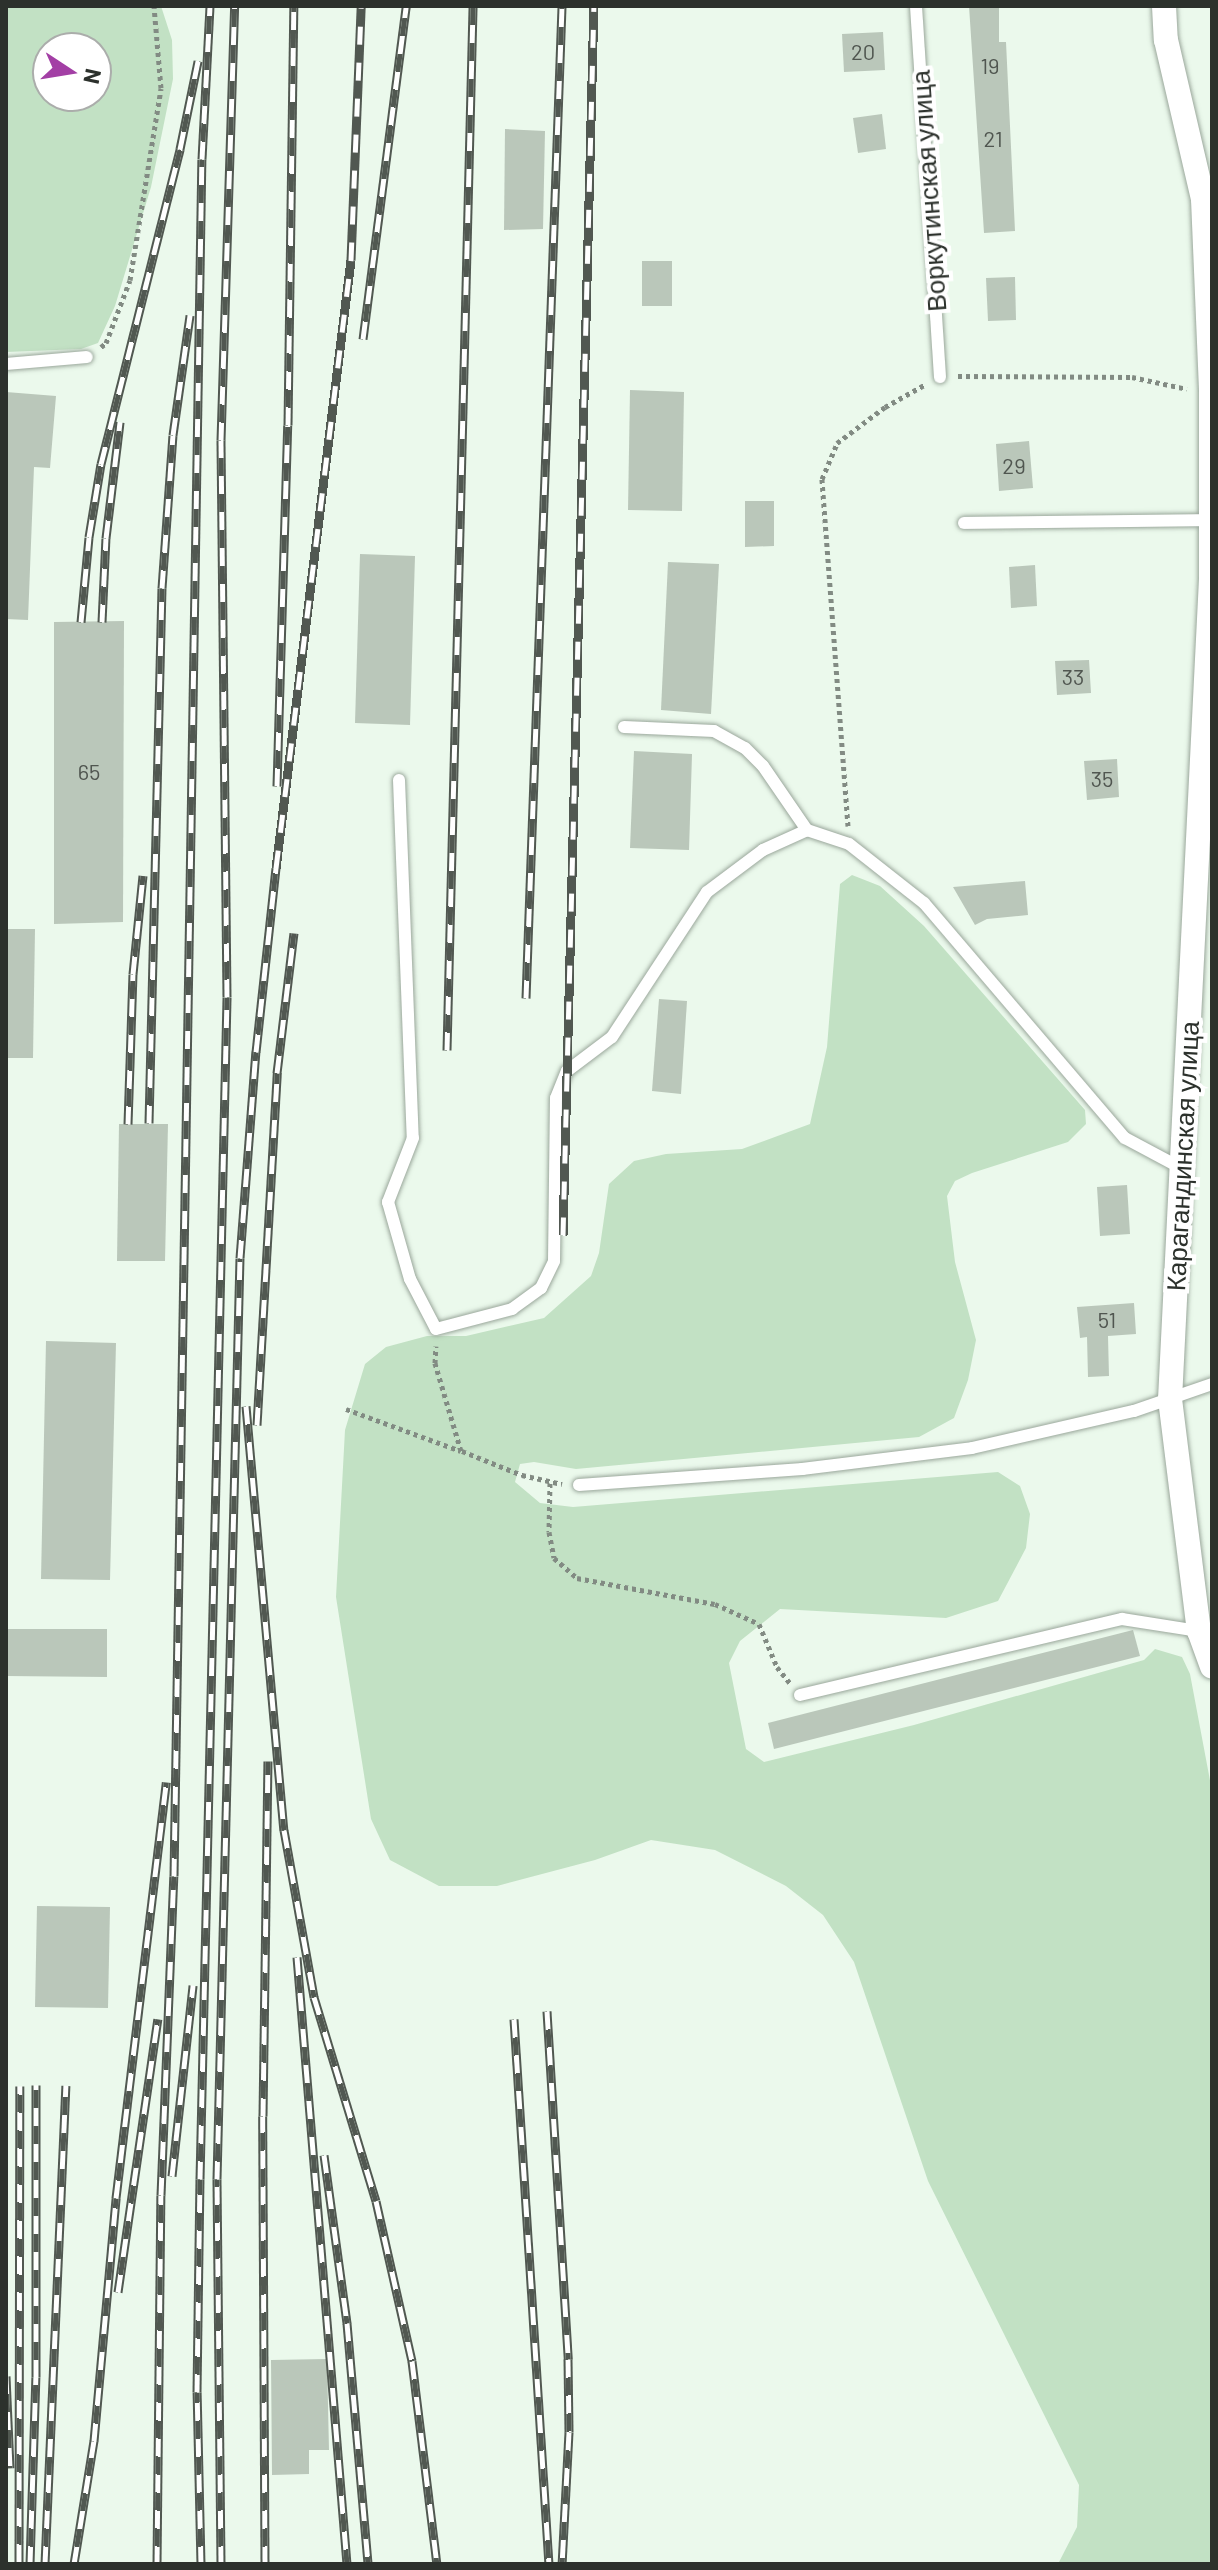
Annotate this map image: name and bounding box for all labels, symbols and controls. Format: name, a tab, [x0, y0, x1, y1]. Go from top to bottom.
north arrow	[32, 32, 112, 112]
house number: 20	[851, 39, 875, 65]
house number: 19	[980, 53, 1000, 79]
text: N	[79, 67, 108, 86]
street label: Воркутинская улица	[904, 69, 952, 313]
house number: 21	[983, 126, 1003, 152]
house number: 29	[1002, 453, 1026, 479]
house number: 33	[1062, 664, 1084, 690]
house number: 65	[78, 759, 100, 785]
house number: 35	[1091, 766, 1113, 792]
street label: Карагандинская улица	[1159, 1020, 1205, 1292]
house number: 51	[1098, 1307, 1116, 1333]

